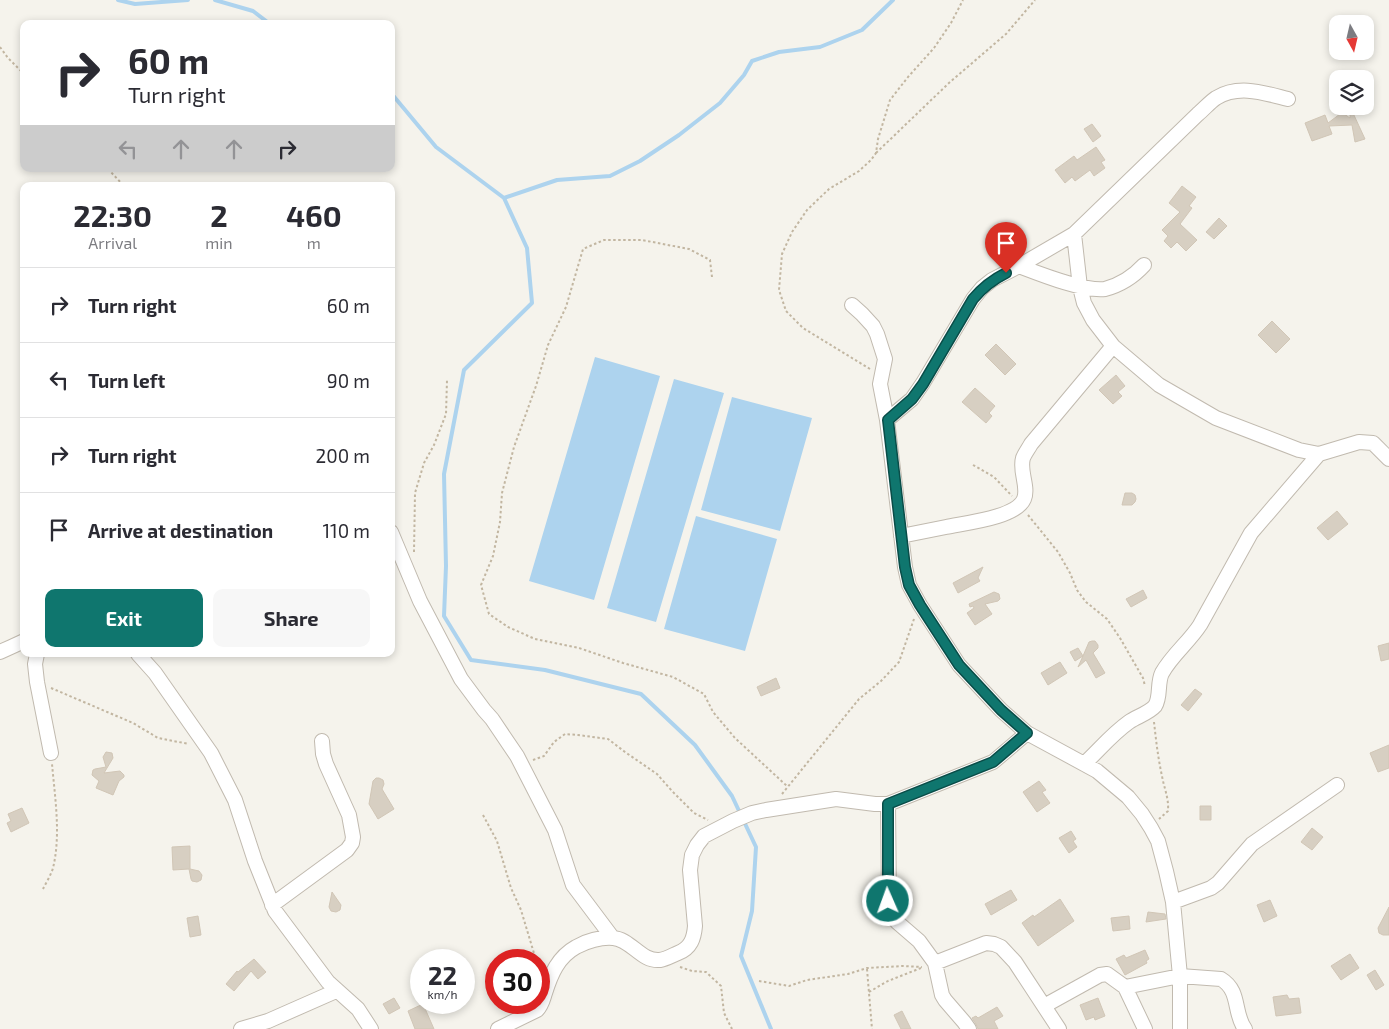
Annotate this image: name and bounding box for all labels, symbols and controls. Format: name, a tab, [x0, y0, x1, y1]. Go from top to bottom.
north arrow	[1329, 15, 1374, 60]
map controls	[1329, 15, 1374, 115]
text: 60 m	[128, 39, 209, 81]
icon: right	[45, 40, 110, 105]
button: layers	[1329, 70, 1374, 115]
text: Turn right	[128, 81, 226, 107]
icon: left	[114, 135, 142, 163]
icon: ahead	[167, 135, 195, 163]
icon: ahead	[220, 135, 248, 163]
icon: right	[273, 135, 301, 163]
text: 22:30	[73, 197, 152, 233]
text: 2	[210, 197, 228, 233]
text: 460	[286, 197, 342, 233]
pin	[985, 222, 1027, 273]
icon: arrive	[992, 229, 1020, 257]
text: Arrival	[88, 233, 137, 252]
text: min	[205, 233, 233, 252]
text: m	[307, 233, 321, 252]
icon: right	[45, 291, 73, 319]
text: Turn right	[88, 294, 176, 317]
text: 60 m	[327, 294, 370, 317]
icon: left	[45, 366, 73, 394]
text: Turn left	[88, 369, 165, 392]
text: 90 m	[327, 369, 370, 392]
icon: right	[45, 441, 73, 469]
text: Turn right	[88, 444, 176, 467]
text: 200 m	[316, 444, 370, 467]
icon: arrive	[45, 516, 73, 544]
text: Arrive at destination	[88, 519, 273, 542]
text: 110 m	[323, 519, 370, 542]
button: Exit	[45, 589, 203, 647]
button: Share	[213, 589, 370, 647]
position arrow	[861, 874, 913, 926]
speed limit sign: 30	[485, 949, 550, 1014]
text: 22	[428, 960, 457, 990]
text: km/h	[428, 987, 457, 1001]

